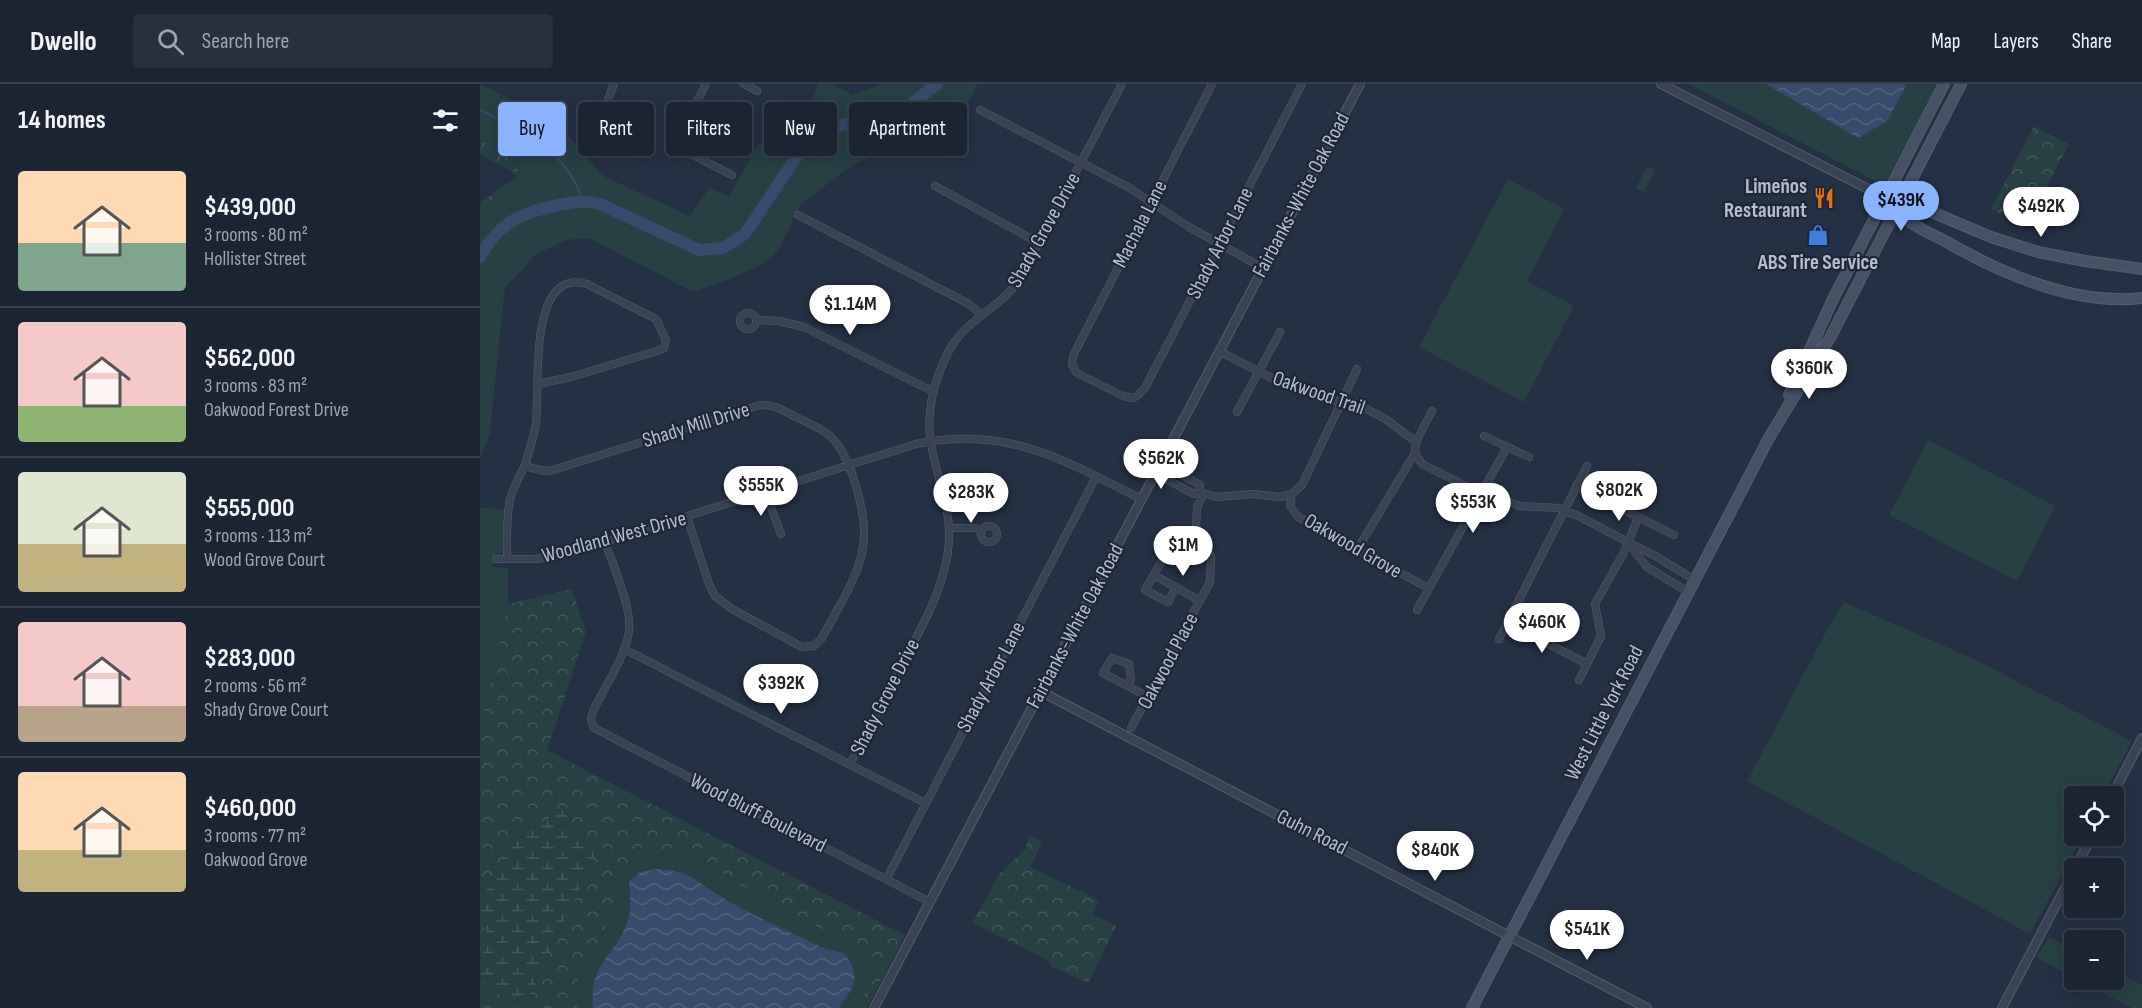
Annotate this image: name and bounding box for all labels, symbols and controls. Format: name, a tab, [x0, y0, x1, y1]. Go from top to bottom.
search box	[133, 14, 553, 68]
text: Dwello	[30, 25, 97, 58]
icon: search	[154, 25, 187, 58]
text: Search here	[202, 28, 289, 55]
text: Map	[1931, 29, 1960, 54]
text: Layers	[1993, 29, 2039, 54]
text: Share	[2072, 29, 2112, 54]
chip: Buy	[498, 102, 566, 156]
chip: Rent	[578, 102, 654, 156]
chip: Filters	[666, 102, 752, 156]
chip: New	[764, 102, 837, 156]
chip: Apartment	[849, 102, 967, 156]
icon: filters	[429, 104, 462, 137]
text: 14 homes	[18, 105, 106, 136]
street label: Fairbanks-White Oak Road	[1247, 108, 1355, 282]
street label: Shady Grove Drive	[1002, 168, 1086, 292]
place label: Limeños Restaurant	[1724, 174, 1807, 223]
street label: Machala Lane	[1107, 176, 1173, 272]
pin: $439K	[1859, 181, 1943, 232]
street label: Shady Arbor Lane	[1181, 183, 1259, 303]
restaurant icon: Limeños Restaurant	[1812, 186, 1836, 210]
pin: $492K	[1999, 187, 2083, 238]
text: $439K	[1877, 188, 1925, 212]
text: $439,000	[204, 192, 296, 223]
text: $492K	[2017, 194, 2065, 218]
icon: home	[66, 195, 138, 267]
text: 3 rooms · 80 m²	[204, 223, 308, 247]
shop icon: ABS Tire Service	[1806, 223, 1830, 247]
text: Hollister Street	[204, 247, 306, 271]
place label: ABS Tire Service	[1757, 250, 1878, 275]
pin: $1.14M	[801, 285, 899, 336]
text: $1.14M	[823, 292, 877, 316]
text: $562,000	[204, 343, 295, 374]
icon: home	[66, 346, 138, 418]
pin: $360K	[1767, 349, 1851, 400]
text: $360K	[1785, 356, 1833, 380]
street label: Oakwood Trail	[1269, 366, 1369, 420]
text: 3 rooms · 83 m²	[204, 374, 307, 398]
street label: Shady Mill Drive	[640, 397, 752, 453]
text: Oakwood Forest Drive	[204, 398, 349, 422]
pin: $562K	[1119, 439, 1203, 490]
text: $562K	[1137, 446, 1185, 470]
pin: $555K	[719, 466, 803, 517]
pin: $802K	[1577, 471, 1661, 522]
text: $555K	[738, 473, 784, 497]
pin: $283K	[929, 473, 1013, 524]
text: $802K	[1595, 478, 1643, 502]
text: $283K	[947, 480, 995, 504]
pin: $553K	[1431, 483, 1515, 534]
text: $553K	[1450, 490, 1496, 514]
text: $555,000	[204, 493, 294, 524]
icon: home	[66, 496, 138, 568]
street label: Woodland West Drive	[539, 506, 689, 568]
street label: Oakwood Grove	[1300, 508, 1406, 584]
text: 3 rooms · 113 m²	[204, 524, 313, 548]
pin: $1M	[1154, 526, 1212, 577]
text: $1M	[1168, 533, 1198, 557]
street label: Fairbanks-White Oak Road	[1021, 539, 1129, 713]
text: Wood Grove Court	[204, 548, 325, 572]
pin: $460K	[1500, 603, 1584, 654]
street label: Oakwood Place	[1132, 609, 1204, 713]
text: $460K	[1518, 610, 1566, 634]
street label: Shady Arbor Lane	[951, 617, 1031, 737]
street label: Shady Grove Drive	[845, 635, 925, 759]
street label: West Little York Road	[1559, 641, 1649, 785]
text: $283,000	[204, 643, 295, 674]
icon: home	[66, 646, 138, 718]
pin: $392K	[739, 664, 823, 715]
text: $392K	[757, 671, 805, 695]
text: 2 rooms · 56 m²	[204, 674, 307, 698]
text: Shady Grove Court	[204, 698, 329, 722]
street label: Wood Bluff Boulevard	[686, 768, 830, 858]
map controls	[2064, 786, 2124, 990]
button: locate	[2064, 786, 2124, 846]
text: $460,000	[204, 793, 297, 824]
icon: home	[66, 796, 138, 868]
street label: Guhn Road	[1273, 804, 1351, 860]
text: 3 rooms · 77 m²	[204, 824, 306, 848]
pin: $840K	[1393, 831, 1477, 882]
text: $840K	[1411, 838, 1459, 862]
text: Oakwood Grove	[204, 848, 308, 872]
button: +	[2064, 858, 2124, 918]
pin: $541K	[1545, 910, 1629, 961]
text: $541K	[1564, 917, 1610, 941]
button: −	[2064, 930, 2124, 990]

